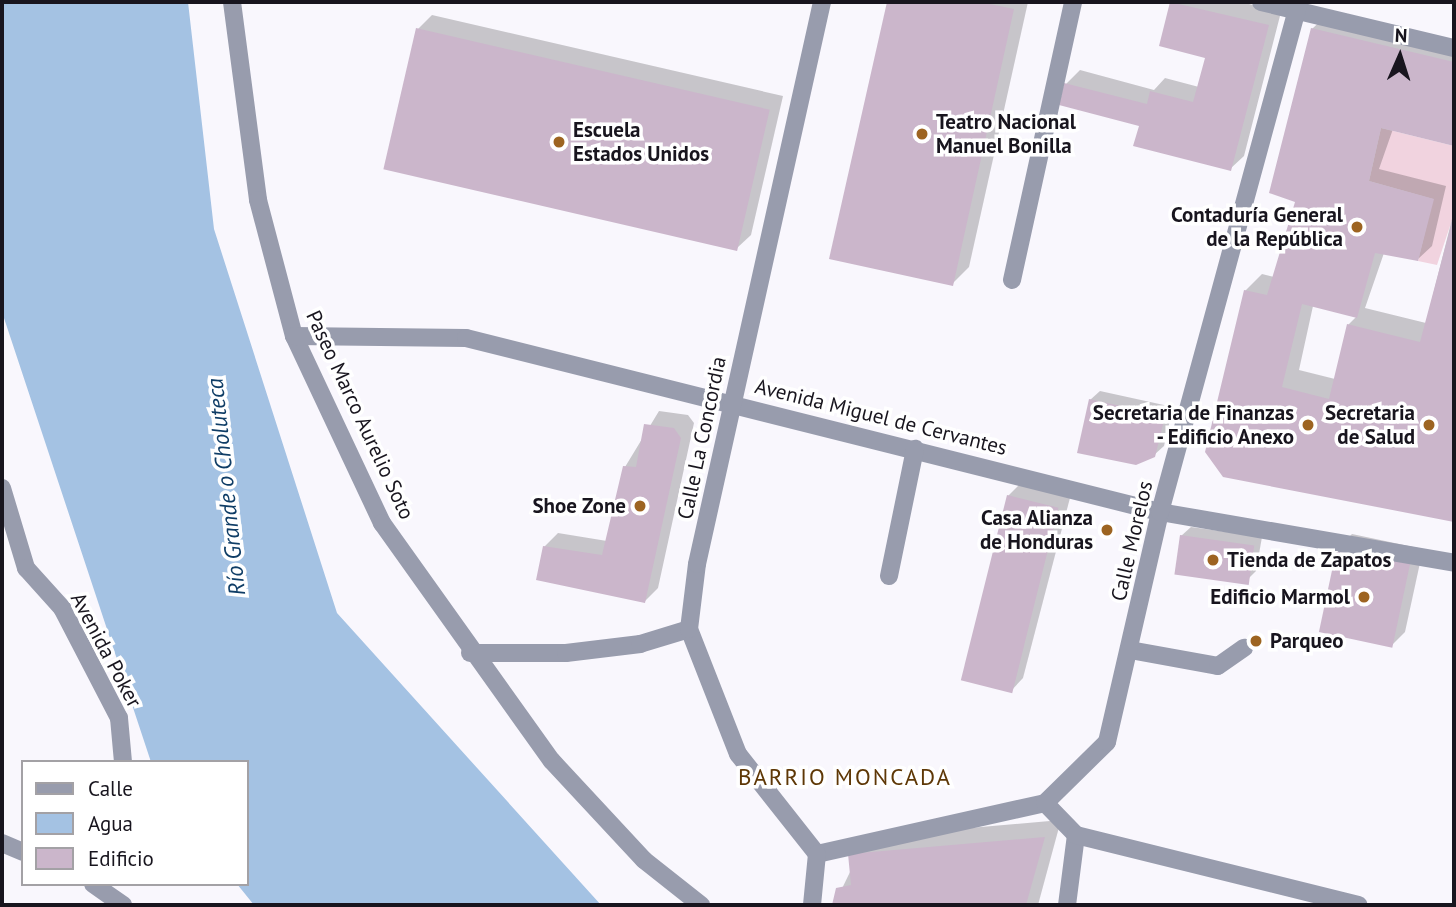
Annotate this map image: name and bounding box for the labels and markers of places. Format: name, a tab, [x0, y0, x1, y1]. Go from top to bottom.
place label: Teatro Nacional Manuel Bonilla	[936, 109, 1076, 159]
place label: Escuela Estados Unidos	[573, 117, 709, 167]
marker: Teatro Nacional Manuel Bonilla	[914, 126, 930, 142]
marker: Escuela Estados Unidos	[551, 134, 567, 150]
place label: Contaduría General de la República	[1171, 202, 1343, 252]
marker: Contaduría General de la República	[1349, 219, 1365, 235]
place label: Secretaria de Finanzas - Edificio Anexo	[1093, 400, 1294, 450]
place label: Secretaria de Salud	[1325, 400, 1415, 450]
marker: Secretaria de Finanzas - Edificio Anexo	[1300, 417, 1316, 433]
marker: Secretaria de Salud	[1421, 417, 1437, 433]
place label: Shoe Zone	[532, 493, 626, 519]
marker: Shoe Zone	[632, 498, 648, 514]
place label: Casa Alianza de Honduras	[980, 505, 1093, 555]
marker: Casa Alianza de Honduras	[1099, 522, 1115, 538]
place label: Tienda de Zapatos	[1227, 547, 1392, 573]
marker: Tienda de Zapatos	[1205, 552, 1221, 568]
place label: Edificio Marmol	[1210, 584, 1350, 610]
marker: Edificio Marmol	[1356, 589, 1372, 605]
place label: Parqueo	[1270, 628, 1344, 654]
marker: Parqueo	[1248, 633, 1264, 649]

